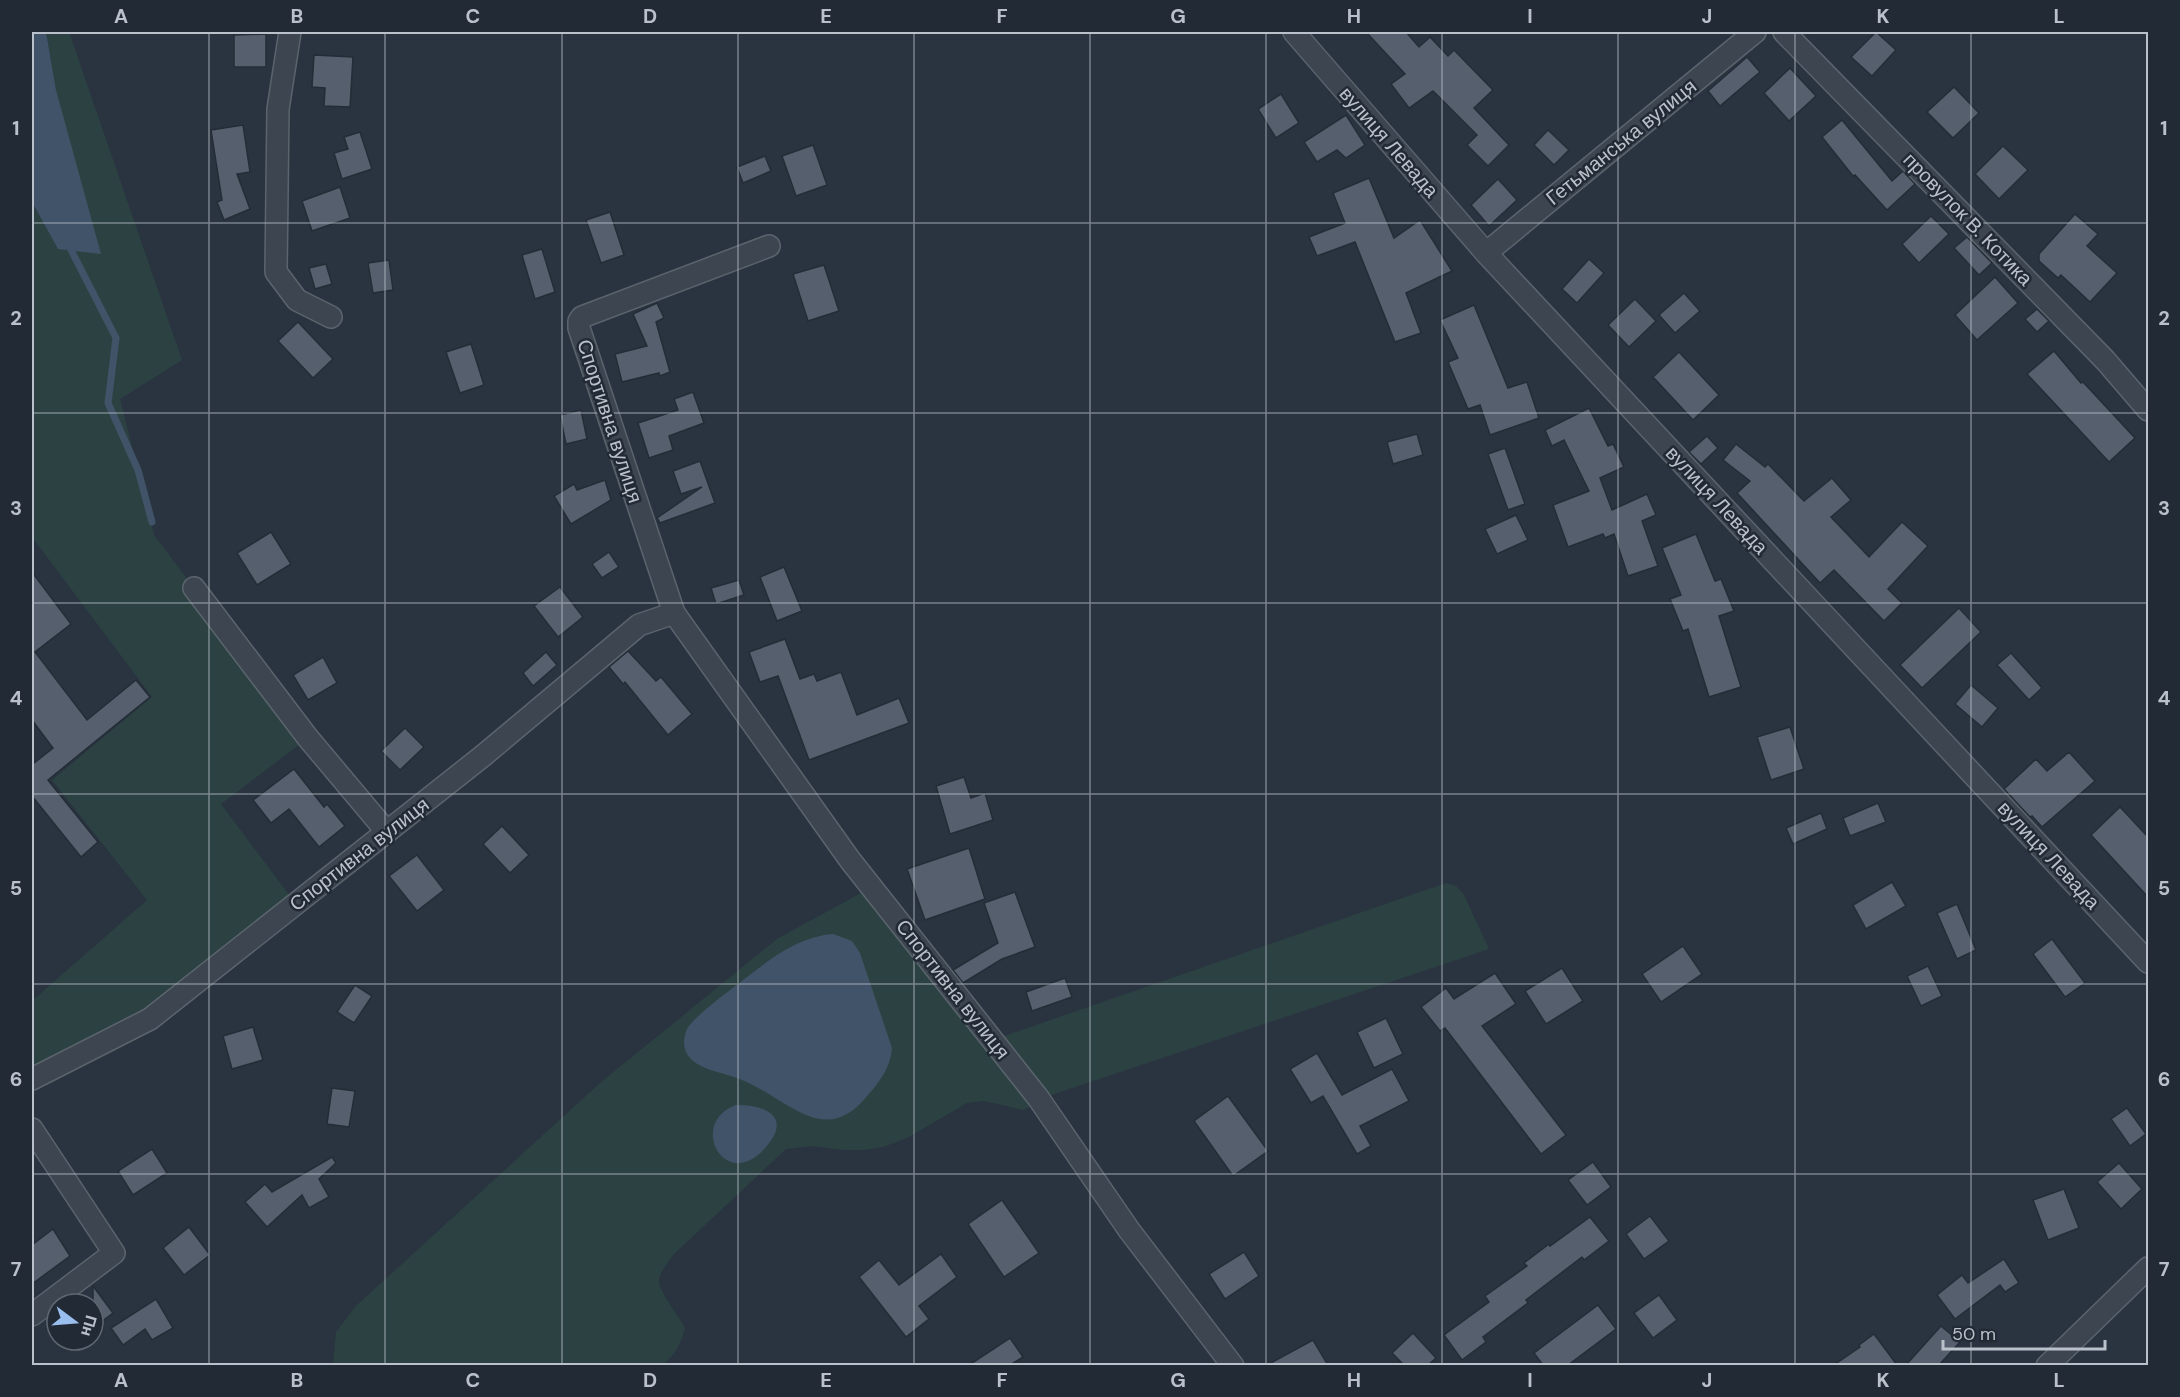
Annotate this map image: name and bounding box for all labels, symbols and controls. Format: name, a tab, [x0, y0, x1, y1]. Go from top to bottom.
text: A	[114, 3, 128, 29]
text: B	[291, 3, 303, 29]
text: C	[466, 3, 480, 29]
text: D	[643, 3, 657, 29]
text: E	[820, 3, 832, 29]
text: F	[996, 3, 1008, 29]
text: G	[1170, 3, 1186, 29]
text: H	[1347, 3, 1361, 29]
text: I	[1527, 3, 1533, 29]
text: J	[1702, 3, 1712, 29]
text: K	[1876, 3, 1890, 29]
text: L	[2053, 3, 2065, 29]
street label: Гетьманська вулиця	[1540, 73, 1702, 211]
street label: вулиця Левада	[1334, 81, 1445, 204]
text: 1	[12, 115, 20, 141]
text: 1	[2160, 115, 2168, 141]
street label: провулок В. Котика	[1898, 147, 2039, 292]
text: 2	[10, 305, 22, 331]
text: 2	[2158, 305, 2170, 331]
street label: Спортивна вулиця	[571, 336, 649, 506]
street label: вулиця Левада	[1660, 440, 1774, 560]
text: 3	[10, 495, 22, 521]
text: 3	[2158, 495, 2170, 521]
text: 4	[10, 685, 23, 711]
text: 4	[2158, 685, 2171, 711]
street label: Спортивна вулиця	[284, 791, 434, 917]
street label: вулиця Левада	[1992, 795, 2106, 915]
text: 5	[10, 875, 22, 901]
text: 5	[2158, 875, 2170, 901]
street label: Спортивна вулиця	[890, 914, 1016, 1064]
text: 6	[10, 1066, 22, 1092]
text: 6	[2158, 1066, 2170, 1092]
text: 7	[11, 1256, 22, 1282]
text: 7	[2159, 1256, 2170, 1282]
north arrow	[45, 1292, 105, 1352]
text: Пн	[76, 1313, 102, 1339]
scale bar	[1943, 1313, 2105, 1351]
text: 50 m	[1952, 1322, 1996, 1346]
text: A	[114, 1367, 128, 1393]
text: B	[291, 1367, 303, 1393]
text: C	[466, 1367, 480, 1393]
text: D	[643, 1367, 657, 1393]
text: E	[820, 1367, 832, 1393]
text: F	[996, 1367, 1008, 1393]
text: G	[1170, 1367, 1186, 1393]
text: H	[1347, 1367, 1361, 1393]
text: I	[1527, 1367, 1533, 1393]
text: J	[1702, 1367, 1712, 1393]
text: K	[1876, 1367, 1890, 1393]
text: L	[2053, 1367, 2065, 1393]

